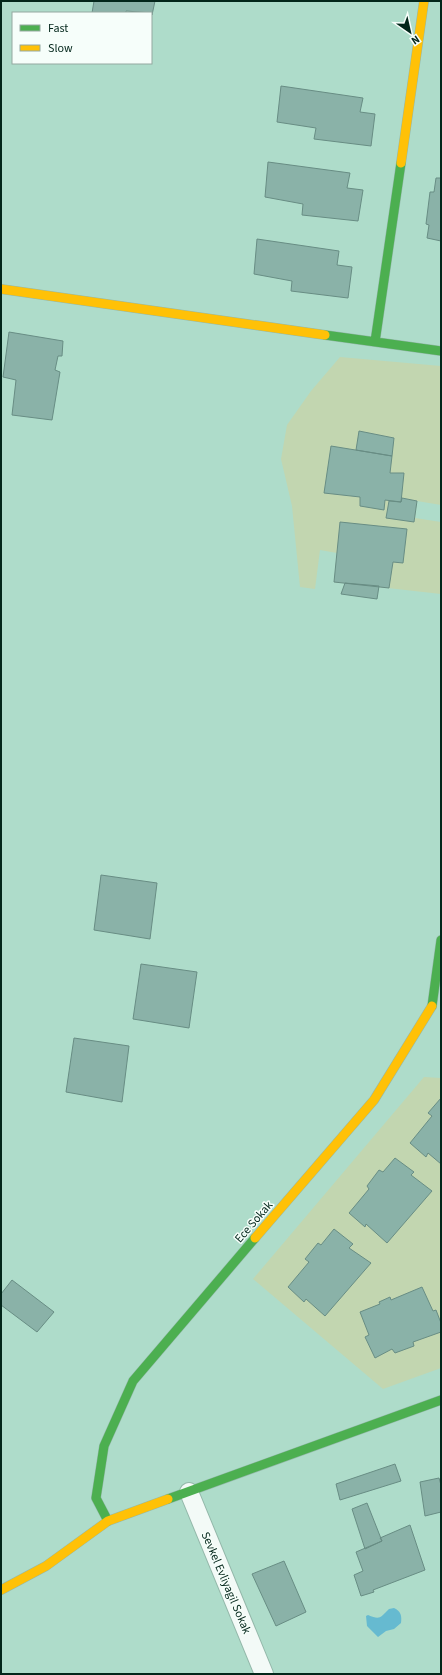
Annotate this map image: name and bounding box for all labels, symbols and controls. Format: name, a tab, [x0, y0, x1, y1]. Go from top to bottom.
legend	[12, 12, 152, 64]
north arrow	[390, 12, 430, 52]
text: Fast	[48, 20, 68, 37]
text: N	[408, 32, 423, 48]
text: Slow	[48, 40, 73, 57]
street label: Ece Sokak	[231, 1197, 277, 1247]
street label: Sevkel Evliyagil Sokak	[197, 1529, 255, 1637]

